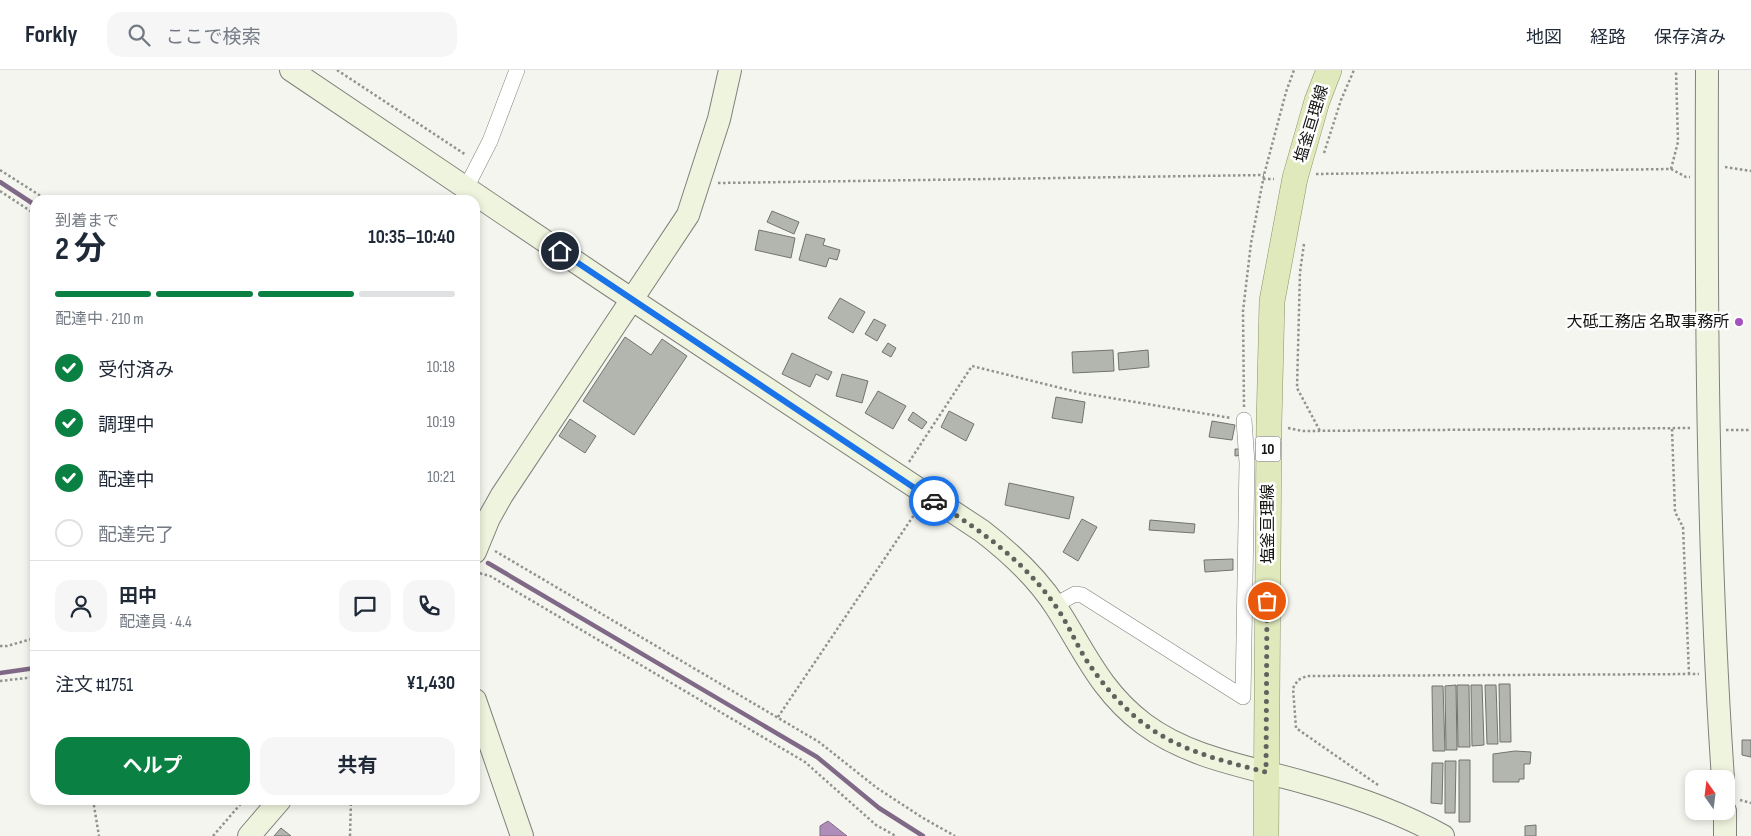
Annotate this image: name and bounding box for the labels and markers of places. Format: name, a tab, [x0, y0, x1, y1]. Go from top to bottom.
pin	[539, 230, 581, 272]
place label: 大砥工務店 名取事務所	[1566, 313, 1729, 332]
marker: 大砥工務店 名取事務所	[1733, 316, 1745, 328]
pin	[1246, 580, 1288, 622]

